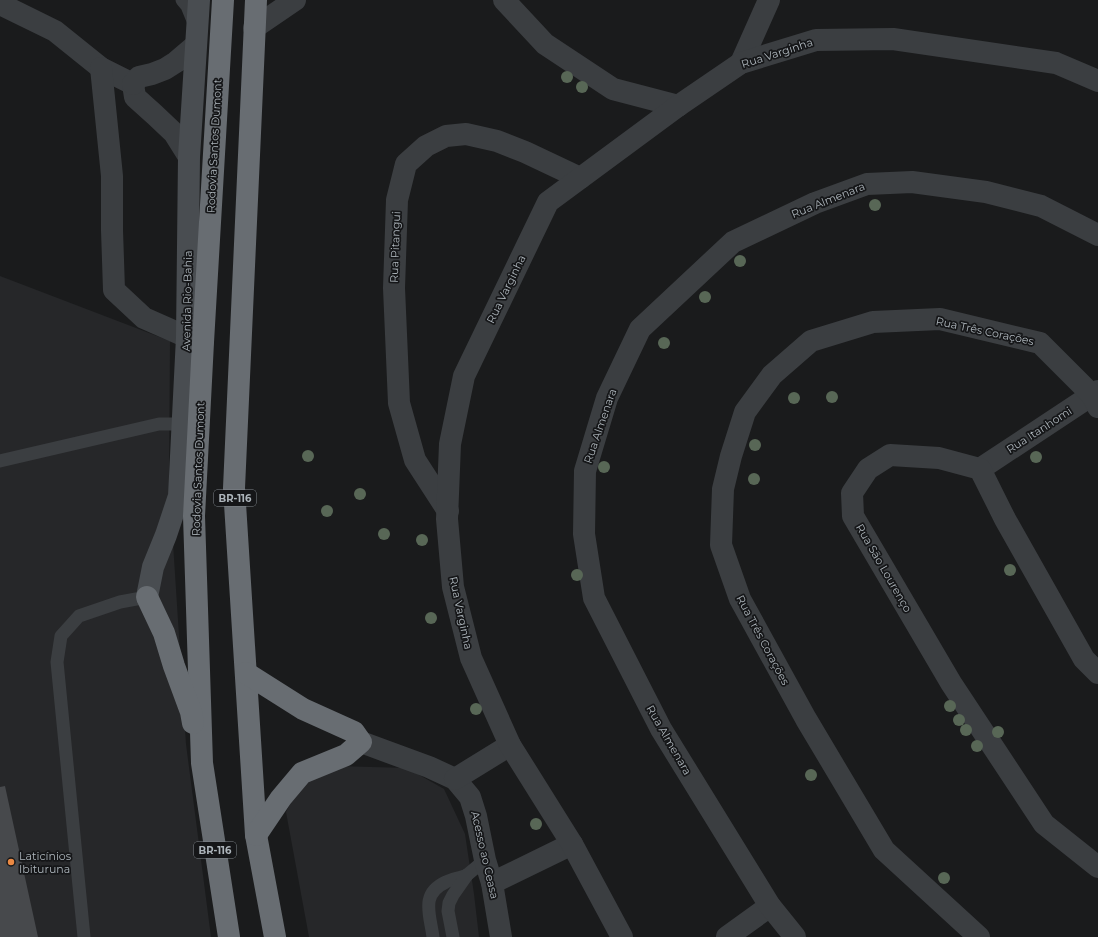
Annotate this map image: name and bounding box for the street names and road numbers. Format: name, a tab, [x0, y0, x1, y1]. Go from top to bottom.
street label: Rua Varginha	[739, 35, 815, 71]
street label: Rodovia Santos Dumont	[203, 78, 225, 213]
street label: Rua Almenara	[789, 179, 867, 221]
street label: Rua Pitangui	[387, 211, 403, 283]
street label: Avenida Rio-Bahia	[179, 250, 195, 352]
street label: Rua Varginha	[483, 252, 529, 326]
street label: Rua Três Corações	[935, 314, 1036, 348]
street label: Rua Almenara	[581, 387, 619, 465]
street label: Rodovia Santos Dumont	[189, 401, 207, 536]
street label: Rua Itanhomi	[1004, 404, 1074, 456]
road number: BR-116	[214, 490, 256, 506]
street label: Rua São Lourenço	[853, 521, 915, 615]
street label: Rua Varginha	[446, 575, 476, 651]
street label: Rua Três Corações	[733, 593, 793, 688]
street label: Rua Almenara	[643, 703, 695, 777]
street label: Acesso ao Ceasa	[468, 810, 502, 900]
road number: BR-116	[194, 842, 236, 858]

